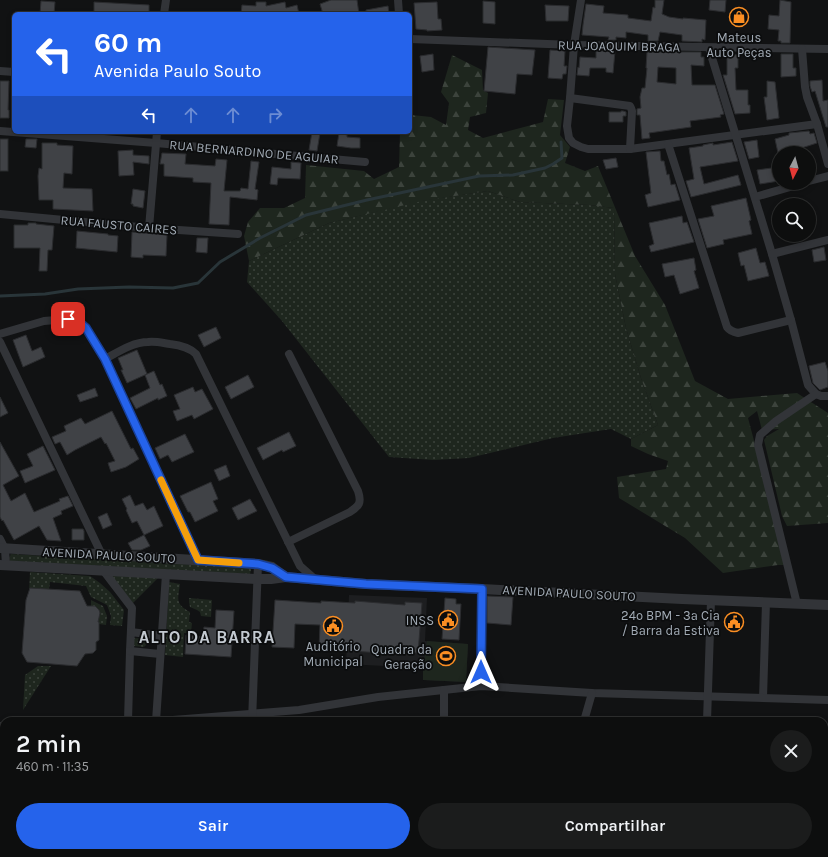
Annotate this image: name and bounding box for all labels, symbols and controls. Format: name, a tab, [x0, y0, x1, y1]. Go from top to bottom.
shop icon: Mateus Auto Peças	[728, 6, 750, 28]
text: 60 m	[94, 26, 162, 59]
icon: left	[28, 28, 80, 80]
place label: Mateus Auto Peças	[707, 30, 772, 60]
street label: RUA JOAQUIM BRAGA	[558, 37, 681, 55]
text: Avenida Paulo Souto	[94, 60, 261, 82]
icon: left	[138, 104, 160, 126]
icon: ahead	[180, 104, 202, 126]
icon: ahead	[222, 104, 244, 126]
icon: right	[264, 104, 286, 126]
street label: RUA BERNARDINO DE AGUIAR	[169, 137, 339, 167]
north arrow	[772, 146, 816, 190]
map controls	[772, 146, 816, 242]
button: search	[772, 198, 816, 242]
street label: RUA FAUSTO CAIRES	[60, 212, 178, 238]
pin	[51, 302, 85, 336]
icon: arrive	[57, 308, 79, 330]
street label: AVENIDA PAULO SOUTO	[42, 544, 176, 566]
street label: AVENIDA PAULO SOUTO	[502, 582, 636, 604]
place label: 24º BPM - 3ª Cia / Barra da Estiva	[621, 608, 720, 638]
public building icon: INSS	[437, 609, 459, 631]
public building icon: 24º BPM - 3ª Cia / Barra da Estiva	[723, 611, 745, 633]
place label: INSS	[406, 613, 434, 628]
public building icon: Auditório Municipal	[322, 615, 344, 637]
district label: ALTO DA BARRA	[139, 627, 275, 647]
place label: Auditório Municipal	[303, 639, 363, 669]
place label: Quadra da Geração	[371, 642, 432, 672]
sports icon: Quadra da Geração	[435, 645, 457, 667]
position arrow	[460, 651, 502, 693]
text: 2 min	[16, 730, 82, 758]
button: close	[770, 730, 812, 772]
text: 460 m · 11:35	[16, 759, 89, 774]
button: Sair	[16, 803, 410, 849]
button: Compartilhar	[418, 803, 812, 849]

